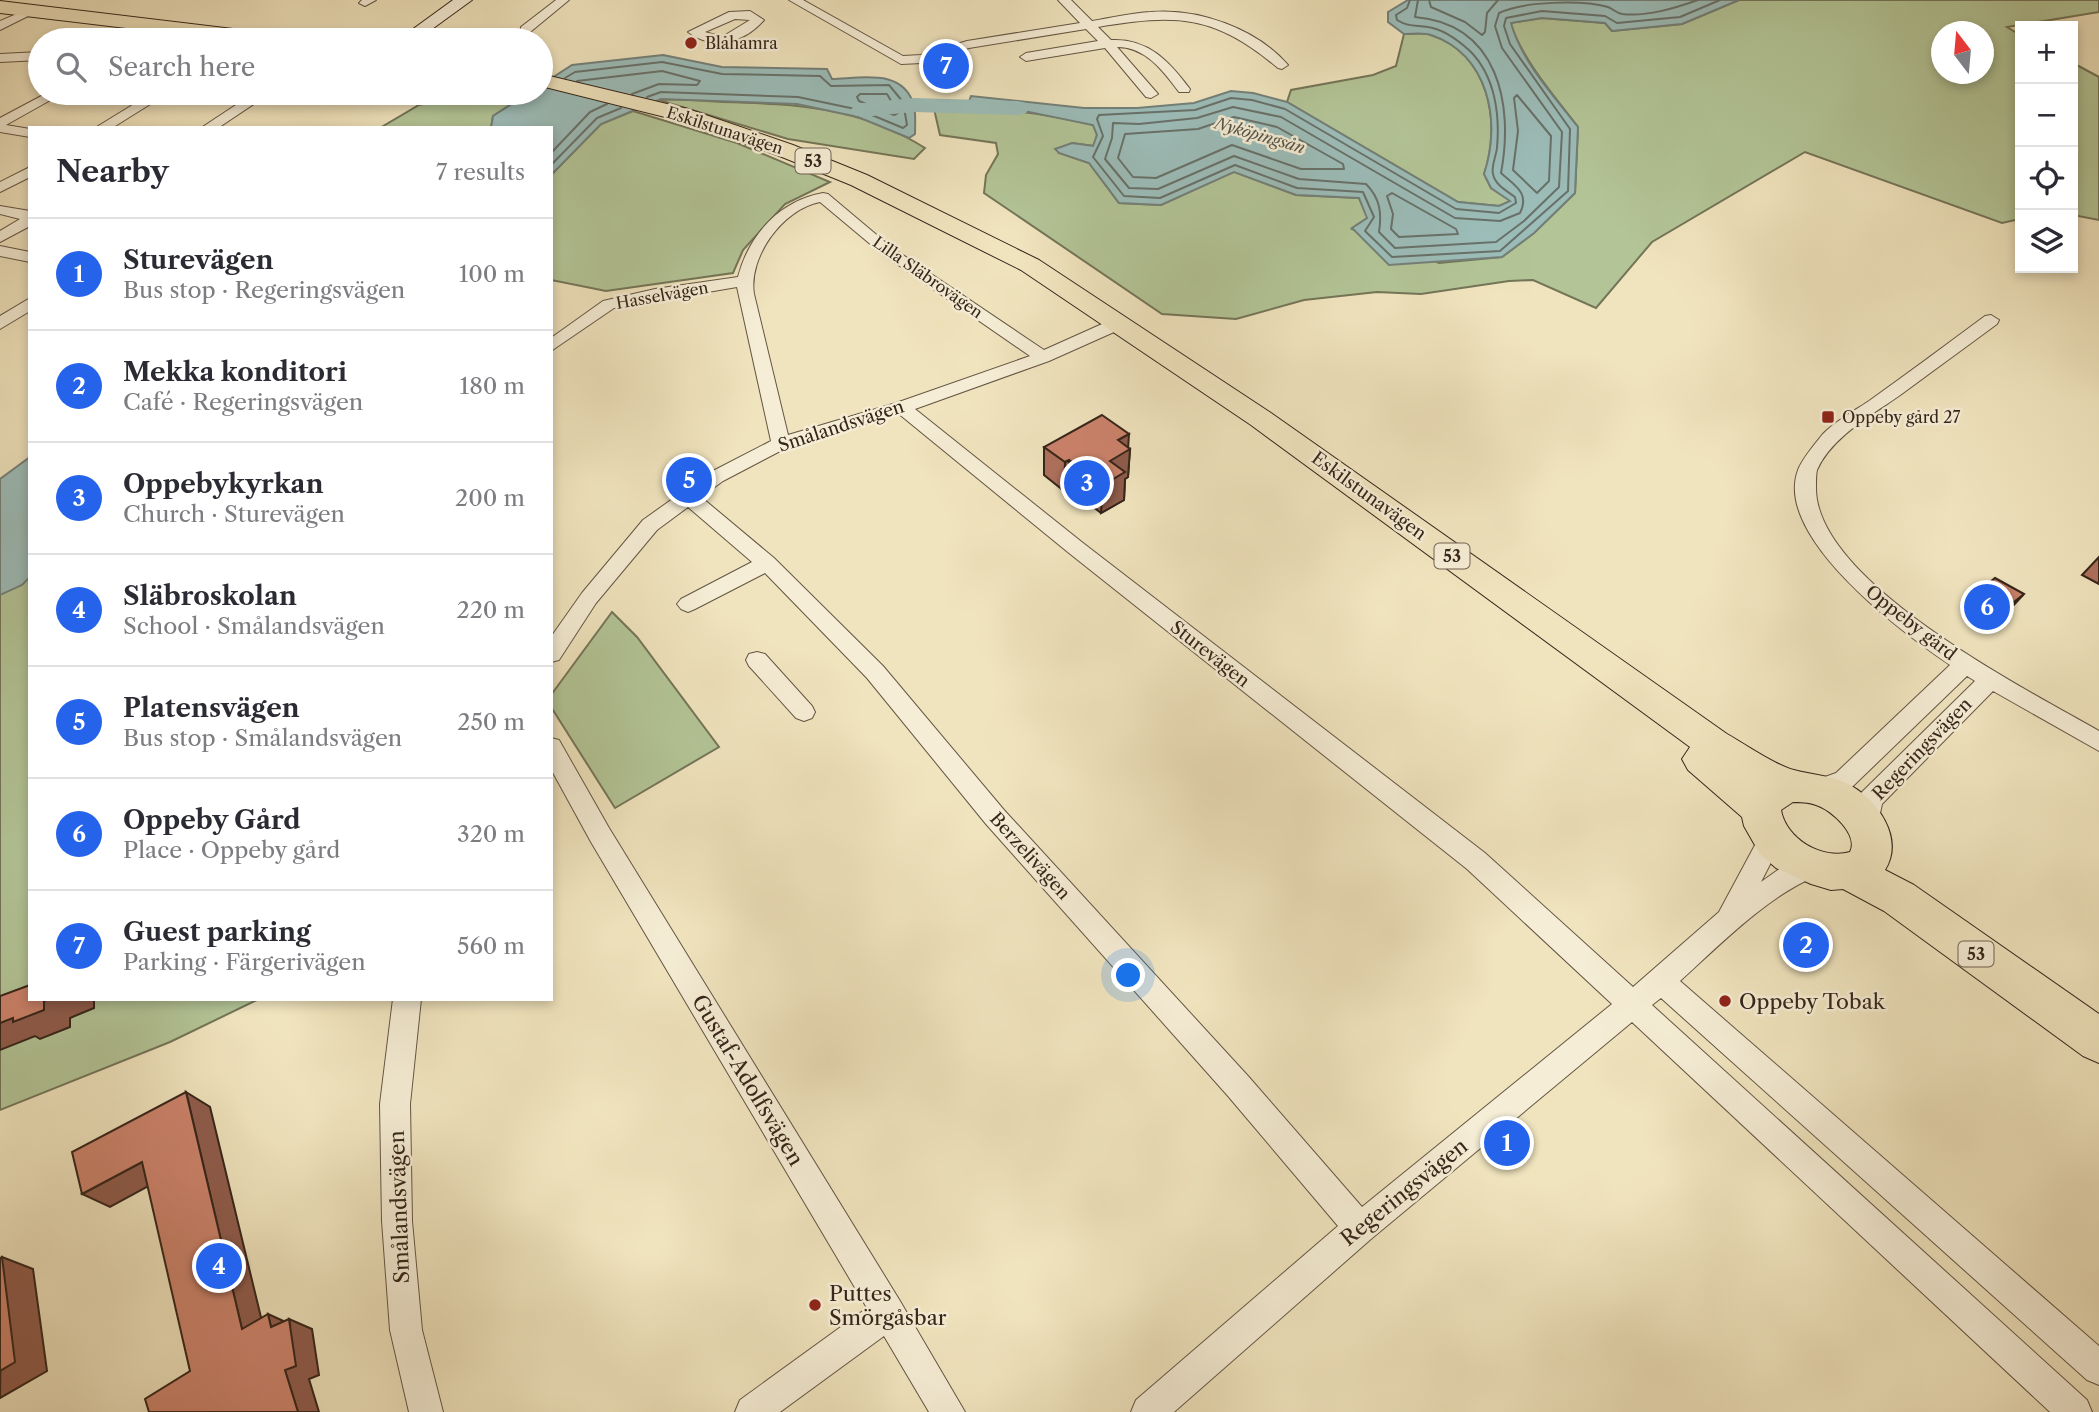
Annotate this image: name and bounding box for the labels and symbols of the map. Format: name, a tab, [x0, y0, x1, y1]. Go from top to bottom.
north arrow	[1931, 21, 1994, 84]
place label: Blåhamra	[705, 33, 778, 53]
marker: Blåhamra	[683, 35, 699, 51]
pin: 7	[923, 40, 969, 92]
street label: Eskilstunavägen	[664, 102, 786, 158]
water label: Nyköpingsån	[1211, 112, 1307, 157]
road number: 53	[796, 148, 830, 174]
street label: Lilla Släbrovägen	[869, 232, 987, 322]
street label: Hasselvägen	[614, 277, 710, 313]
street label: Smålandsvägen	[775, 395, 907, 457]
place label: Oppeby gård 27	[1842, 407, 1961, 427]
marker: Oppeby gård 27	[1820, 409, 1836, 425]
street label: Eskilstunavägen	[1307, 447, 1431, 545]
pin: 5	[666, 454, 712, 506]
pin: 3	[1064, 457, 1110, 509]
road number: 53	[1434, 544, 1470, 568]
street label: Oppeby gård	[1861, 581, 1961, 665]
pin: 6	[1964, 581, 2010, 633]
street label: Sturevägen	[1166, 616, 1254, 692]
street label: Regeringsvägen	[1868, 693, 1976, 805]
street label: Berzelivägen	[985, 808, 1075, 904]
pin: 2	[1783, 919, 1829, 971]
road number: 53	[1958, 942, 1994, 966]
your location	[1111, 958, 1145, 992]
place label: Oppeby Tobak	[1739, 989, 1886, 1014]
street label: Gustaf-Adolfsvägen	[687, 990, 809, 1170]
marker: Oppeby Tobak	[1717, 993, 1733, 1009]
pin: 1	[1484, 1117, 1530, 1169]
street label: Smålandsvägen	[384, 1130, 414, 1284]
street label: Regeringsvägen	[1336, 1133, 1472, 1251]
pin: 4	[196, 1240, 242, 1292]
place label: Puttes Smörgåsbar	[829, 1281, 947, 1330]
marker: Puttes Smörgåsbar	[807, 1297, 823, 1313]

